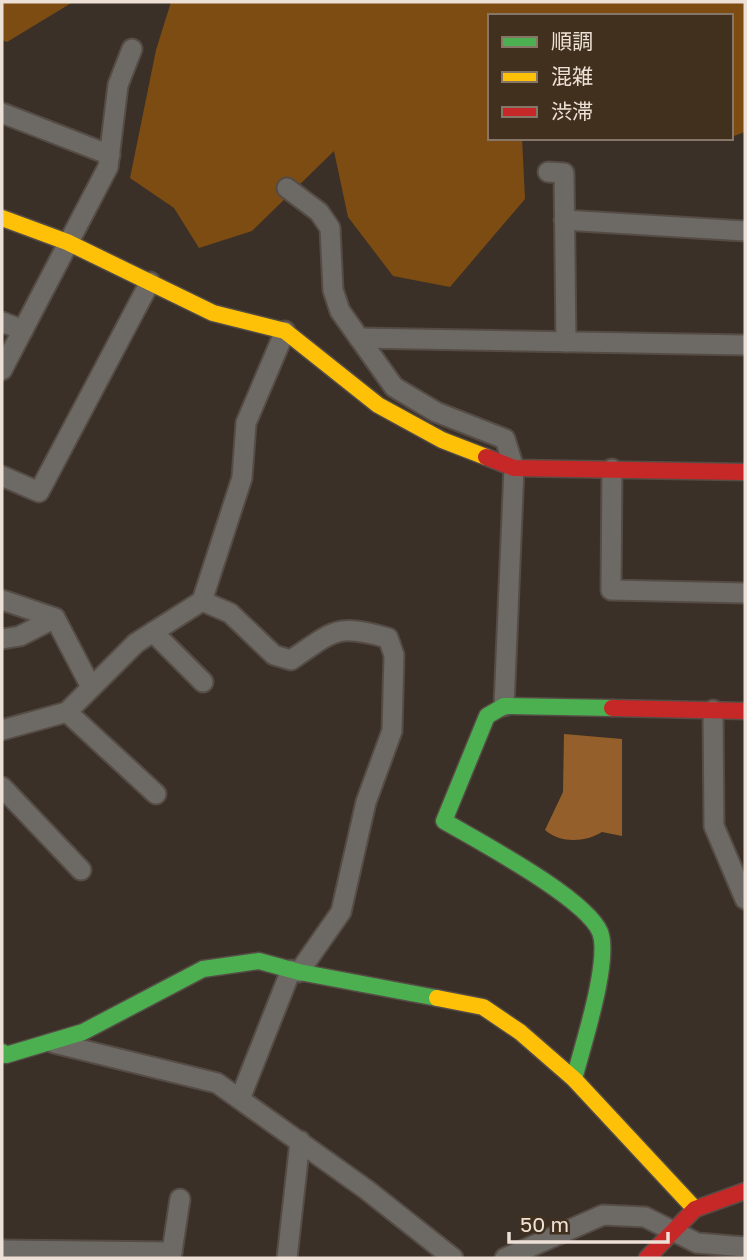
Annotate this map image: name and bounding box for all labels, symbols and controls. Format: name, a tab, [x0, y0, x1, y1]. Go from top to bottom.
legend	[488, 14, 733, 140]
text: 順調	[551, 28, 593, 54]
text: 混雑	[551, 63, 593, 89]
text: 渋滞	[551, 98, 593, 124]
scale bar	[509, 1200, 668, 1244]
text: 50 m	[520, 1211, 569, 1237]

